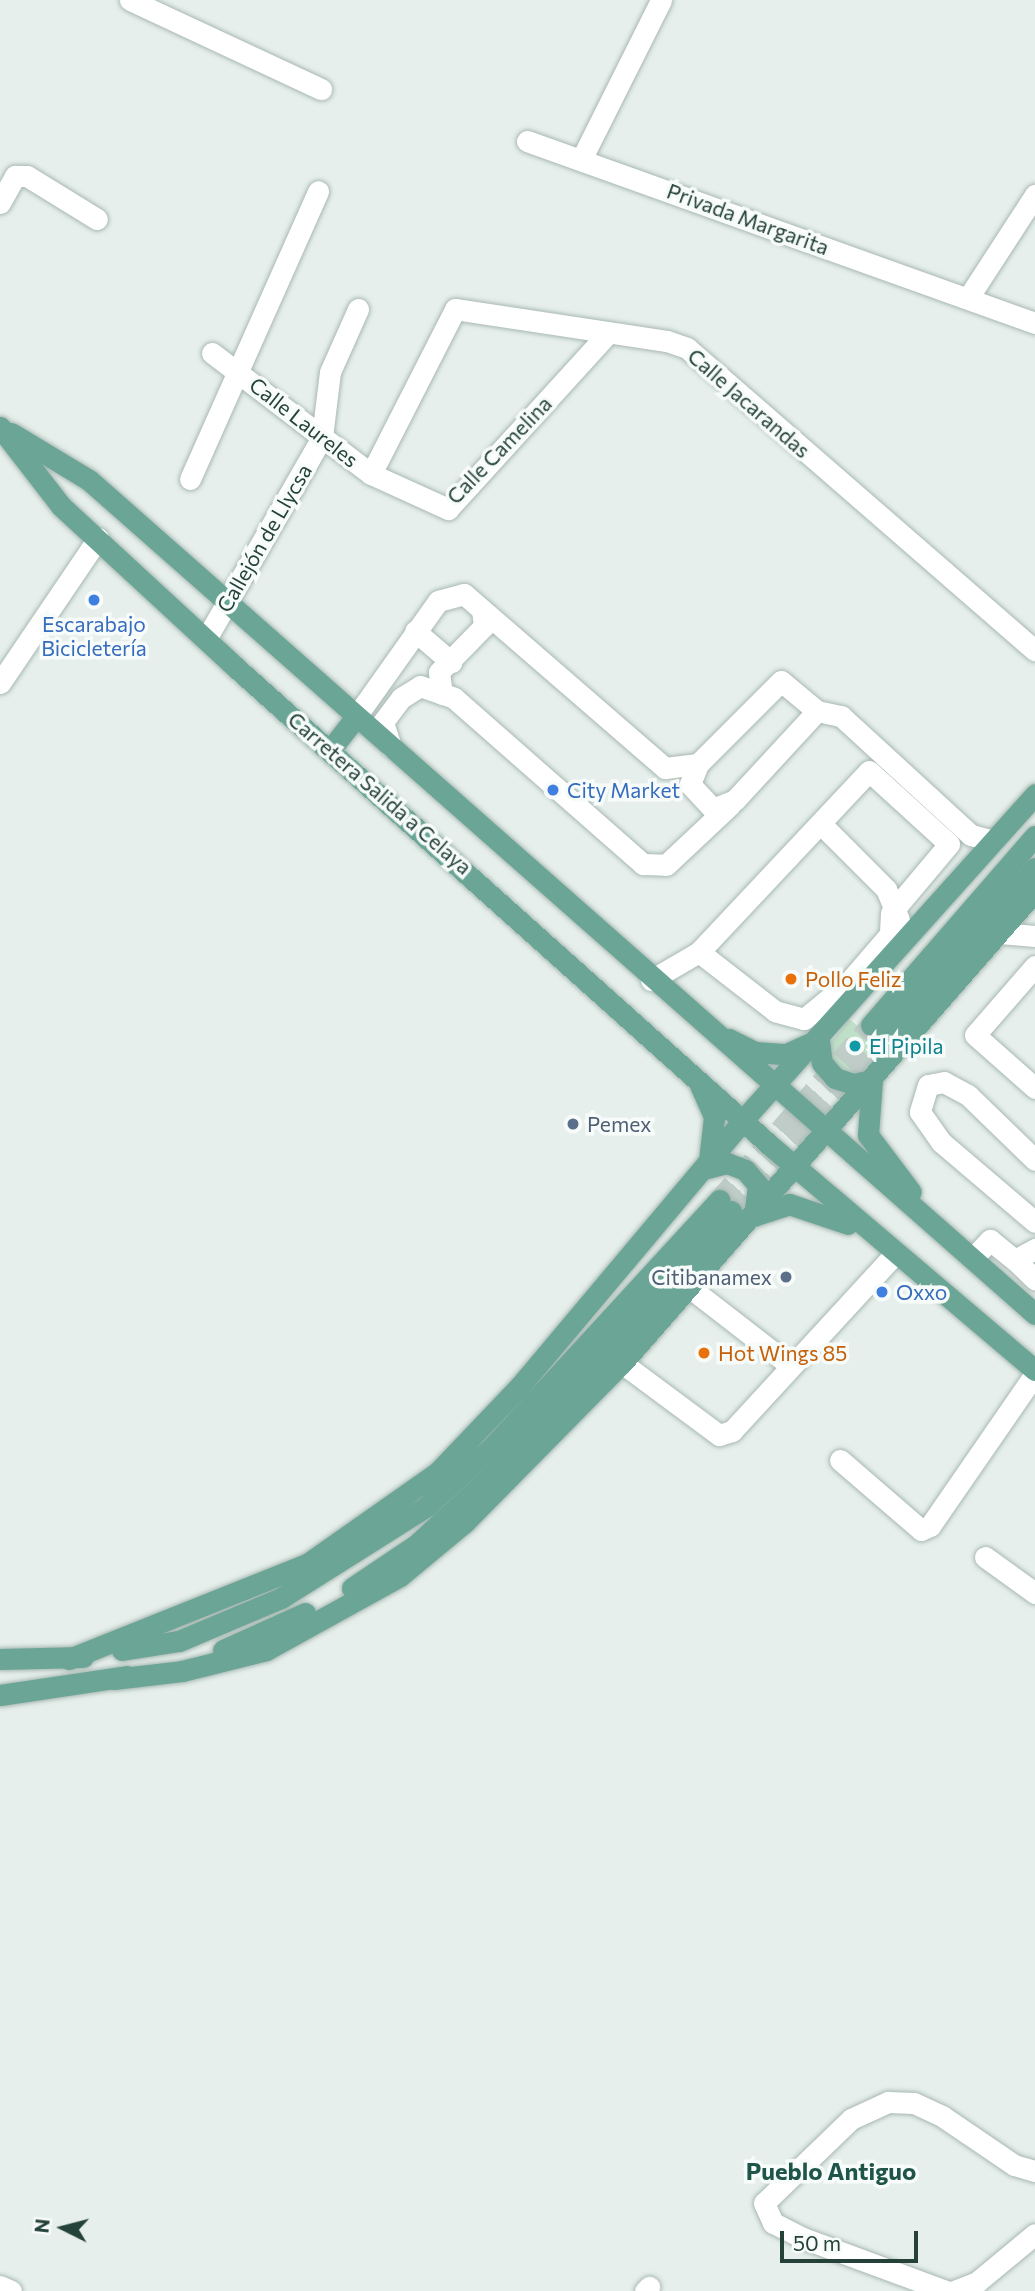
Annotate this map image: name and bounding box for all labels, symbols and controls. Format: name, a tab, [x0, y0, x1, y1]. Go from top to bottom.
street label: Privada Margarita	[664, 178, 832, 260]
street label: Calle Jacarandas	[683, 343, 815, 463]
street label: Calle Laureles	[245, 372, 363, 472]
street label: Calle Camelina	[441, 391, 557, 509]
street label: Callejón de Llycsa	[211, 459, 317, 617]
marker: Escarabajo Bicicletería	[86, 592, 102, 608]
place label: Escarabajo Bicicletería	[41, 611, 147, 661]
street label: Carretera Salida a Celaya	[283, 706, 477, 880]
place label: City Market	[567, 777, 680, 803]
marker: City Market	[545, 782, 561, 798]
place label: Pollo Feliz	[805, 966, 901, 992]
marker: Pollo Feliz	[783, 971, 799, 987]
place label: El Pipila	[869, 1033, 944, 1059]
marker: El Pipila	[847, 1038, 863, 1054]
place label: Pemex	[587, 1111, 651, 1137]
marker: Pemex	[565, 1116, 581, 1132]
place label: Citibanamex	[651, 1264, 772, 1290]
marker: Citibanamex	[778, 1269, 794, 1285]
place label: Oxxo	[896, 1279, 947, 1305]
marker: Oxxo	[874, 1284, 890, 1300]
place label: Hot Wings 85	[718, 1340, 847, 1366]
marker: Hot Wings 85	[696, 1345, 712, 1361]
district label: Pueblo Antiguo	[746, 2157, 916, 2185]
north arrow	[28, 2193, 98, 2263]
text: N	[29, 2217, 54, 2234]
scale bar	[783, 2218, 921, 2262]
text: 50 m	[793, 2230, 841, 2255]

